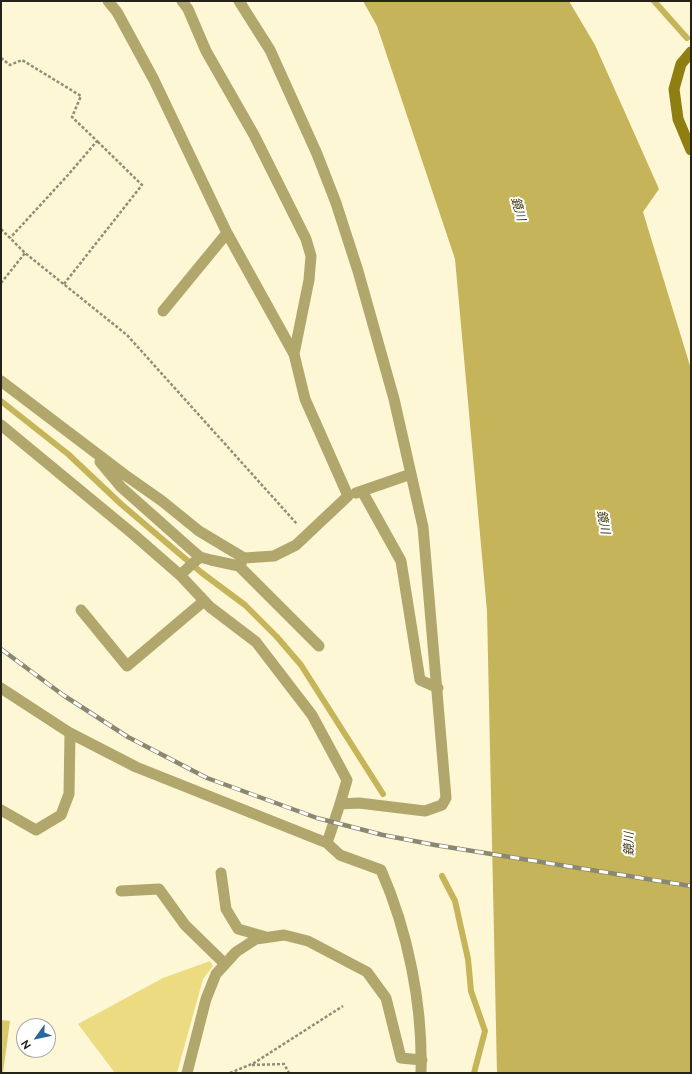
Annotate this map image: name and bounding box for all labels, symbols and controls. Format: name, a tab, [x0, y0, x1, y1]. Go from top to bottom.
water label: 鏡川	[508, 195, 528, 223]
water label: 鏡川	[594, 509, 612, 535]
water label: 鏡川	[622, 832, 636, 856]
north arrow	[16, 1018, 56, 1058]
text: N	[19, 1037, 34, 1051]

